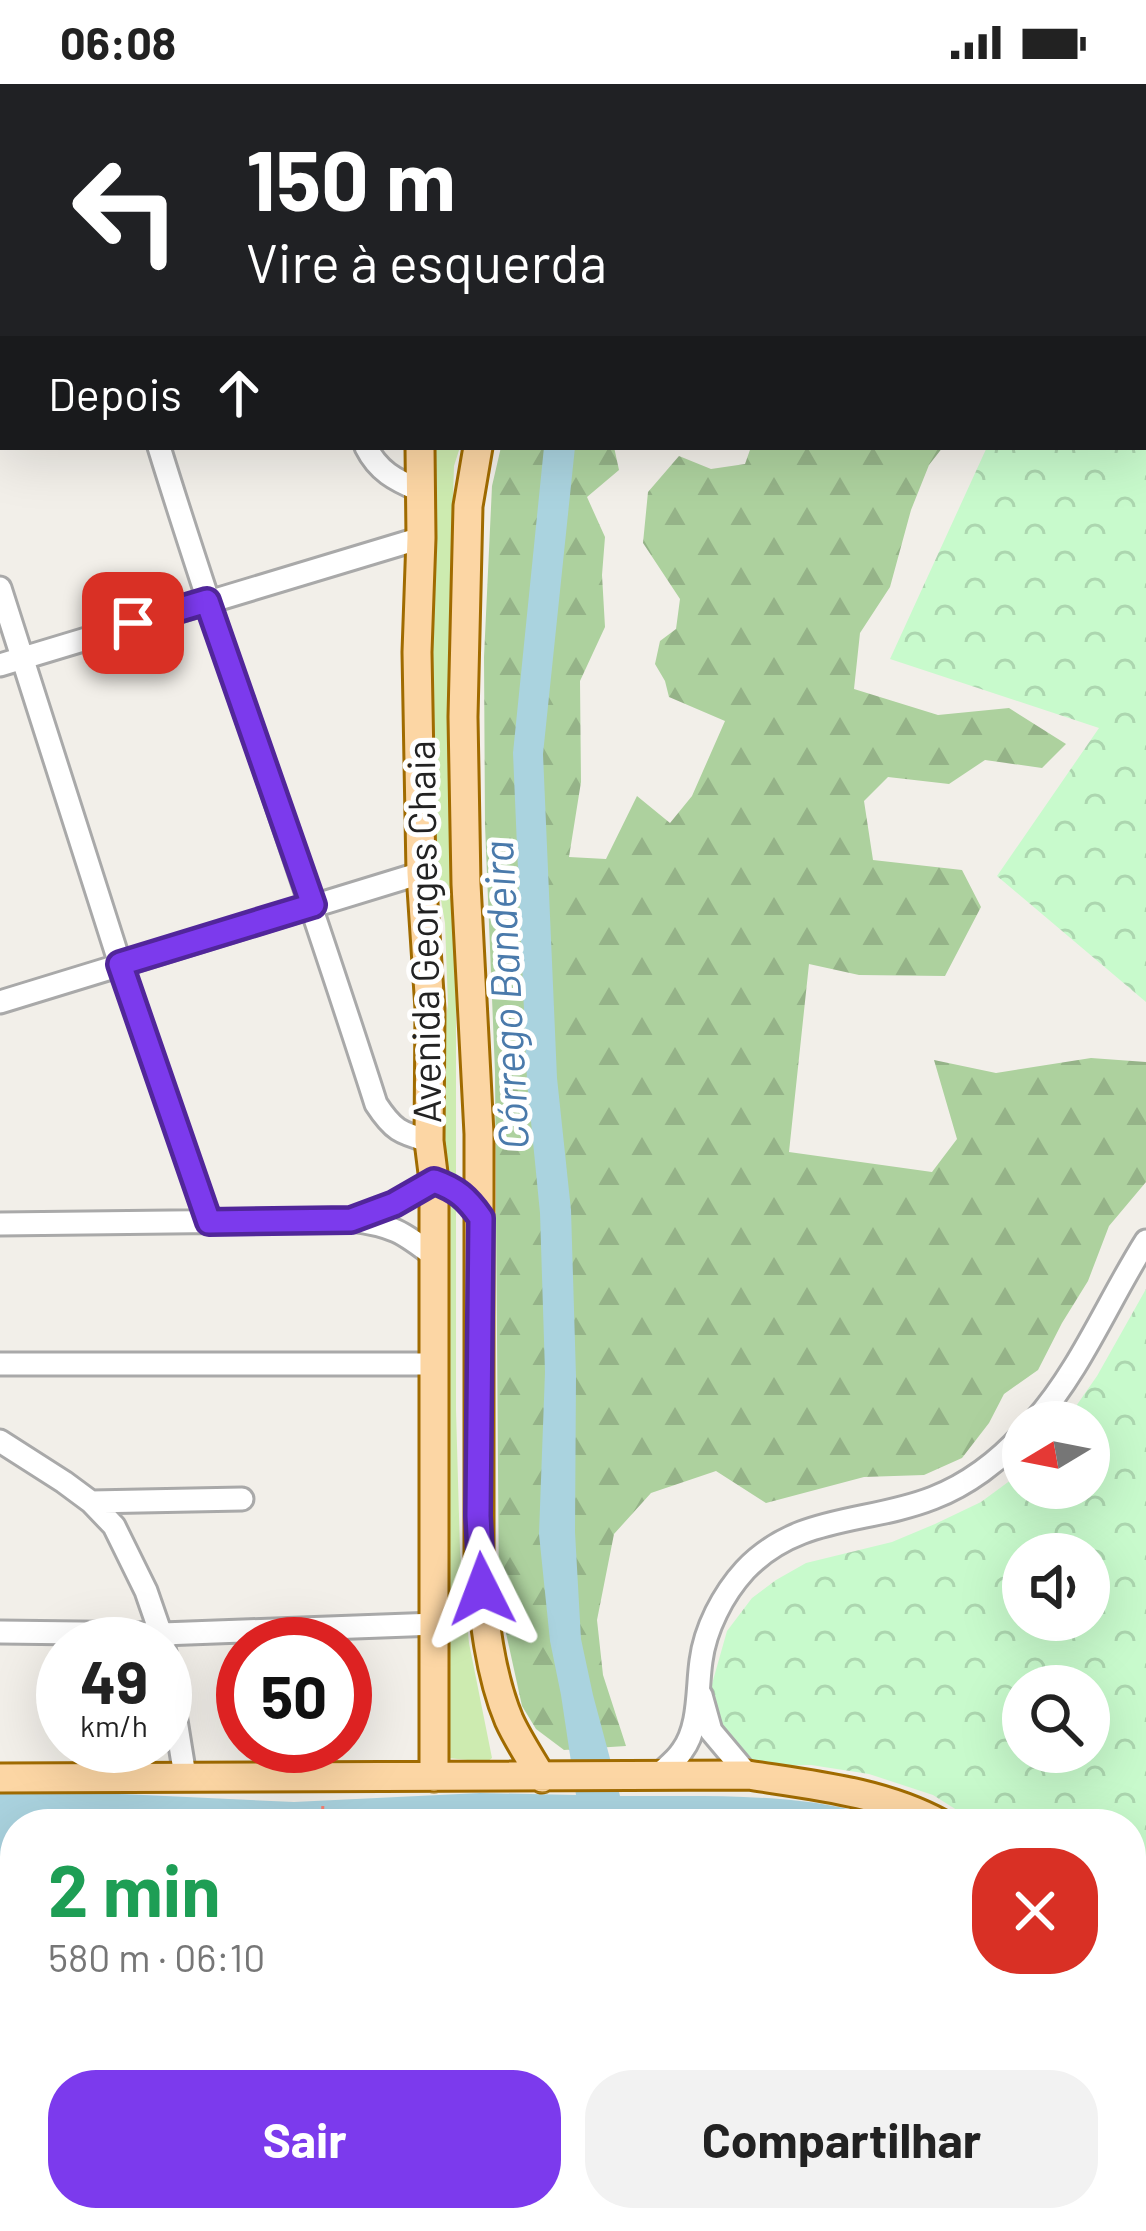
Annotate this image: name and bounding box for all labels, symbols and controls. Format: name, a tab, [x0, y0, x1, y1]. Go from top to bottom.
text: 06:08	[60, 15, 176, 69]
text: 150 m	[246, 127, 456, 228]
icon: left	[48, 132, 204, 288]
text: Vire à esquerda	[246, 229, 607, 294]
icon: ahead	[206, 360, 272, 426]
text: Depois	[48, 366, 182, 420]
pin	[82, 572, 184, 674]
icon: arrive	[100, 590, 166, 656]
street label: Avenida Georges Chaia	[396, 740, 449, 1124]
water label: Córrego Bandeira	[471, 839, 538, 1151]
north arrow	[1002, 1401, 1110, 1509]
map controls	[1002, 1401, 1110, 1773]
position arrow	[419, 1526, 545, 1652]
button: sound	[1002, 1533, 1110, 1641]
speed limit sign: 50	[216, 1617, 372, 1773]
text: 49	[80, 1644, 148, 1716]
button: search	[1002, 1665, 1110, 1773]
text: km/h	[80, 1707, 148, 1743]
text: 2 min	[48, 1845, 221, 1931]
button: close	[972, 1848, 1098, 1974]
text: 580 m · 06:10	[48, 1933, 265, 1980]
button: Sair	[48, 2070, 561, 2208]
button: Compartilhar	[585, 2070, 1098, 2208]

